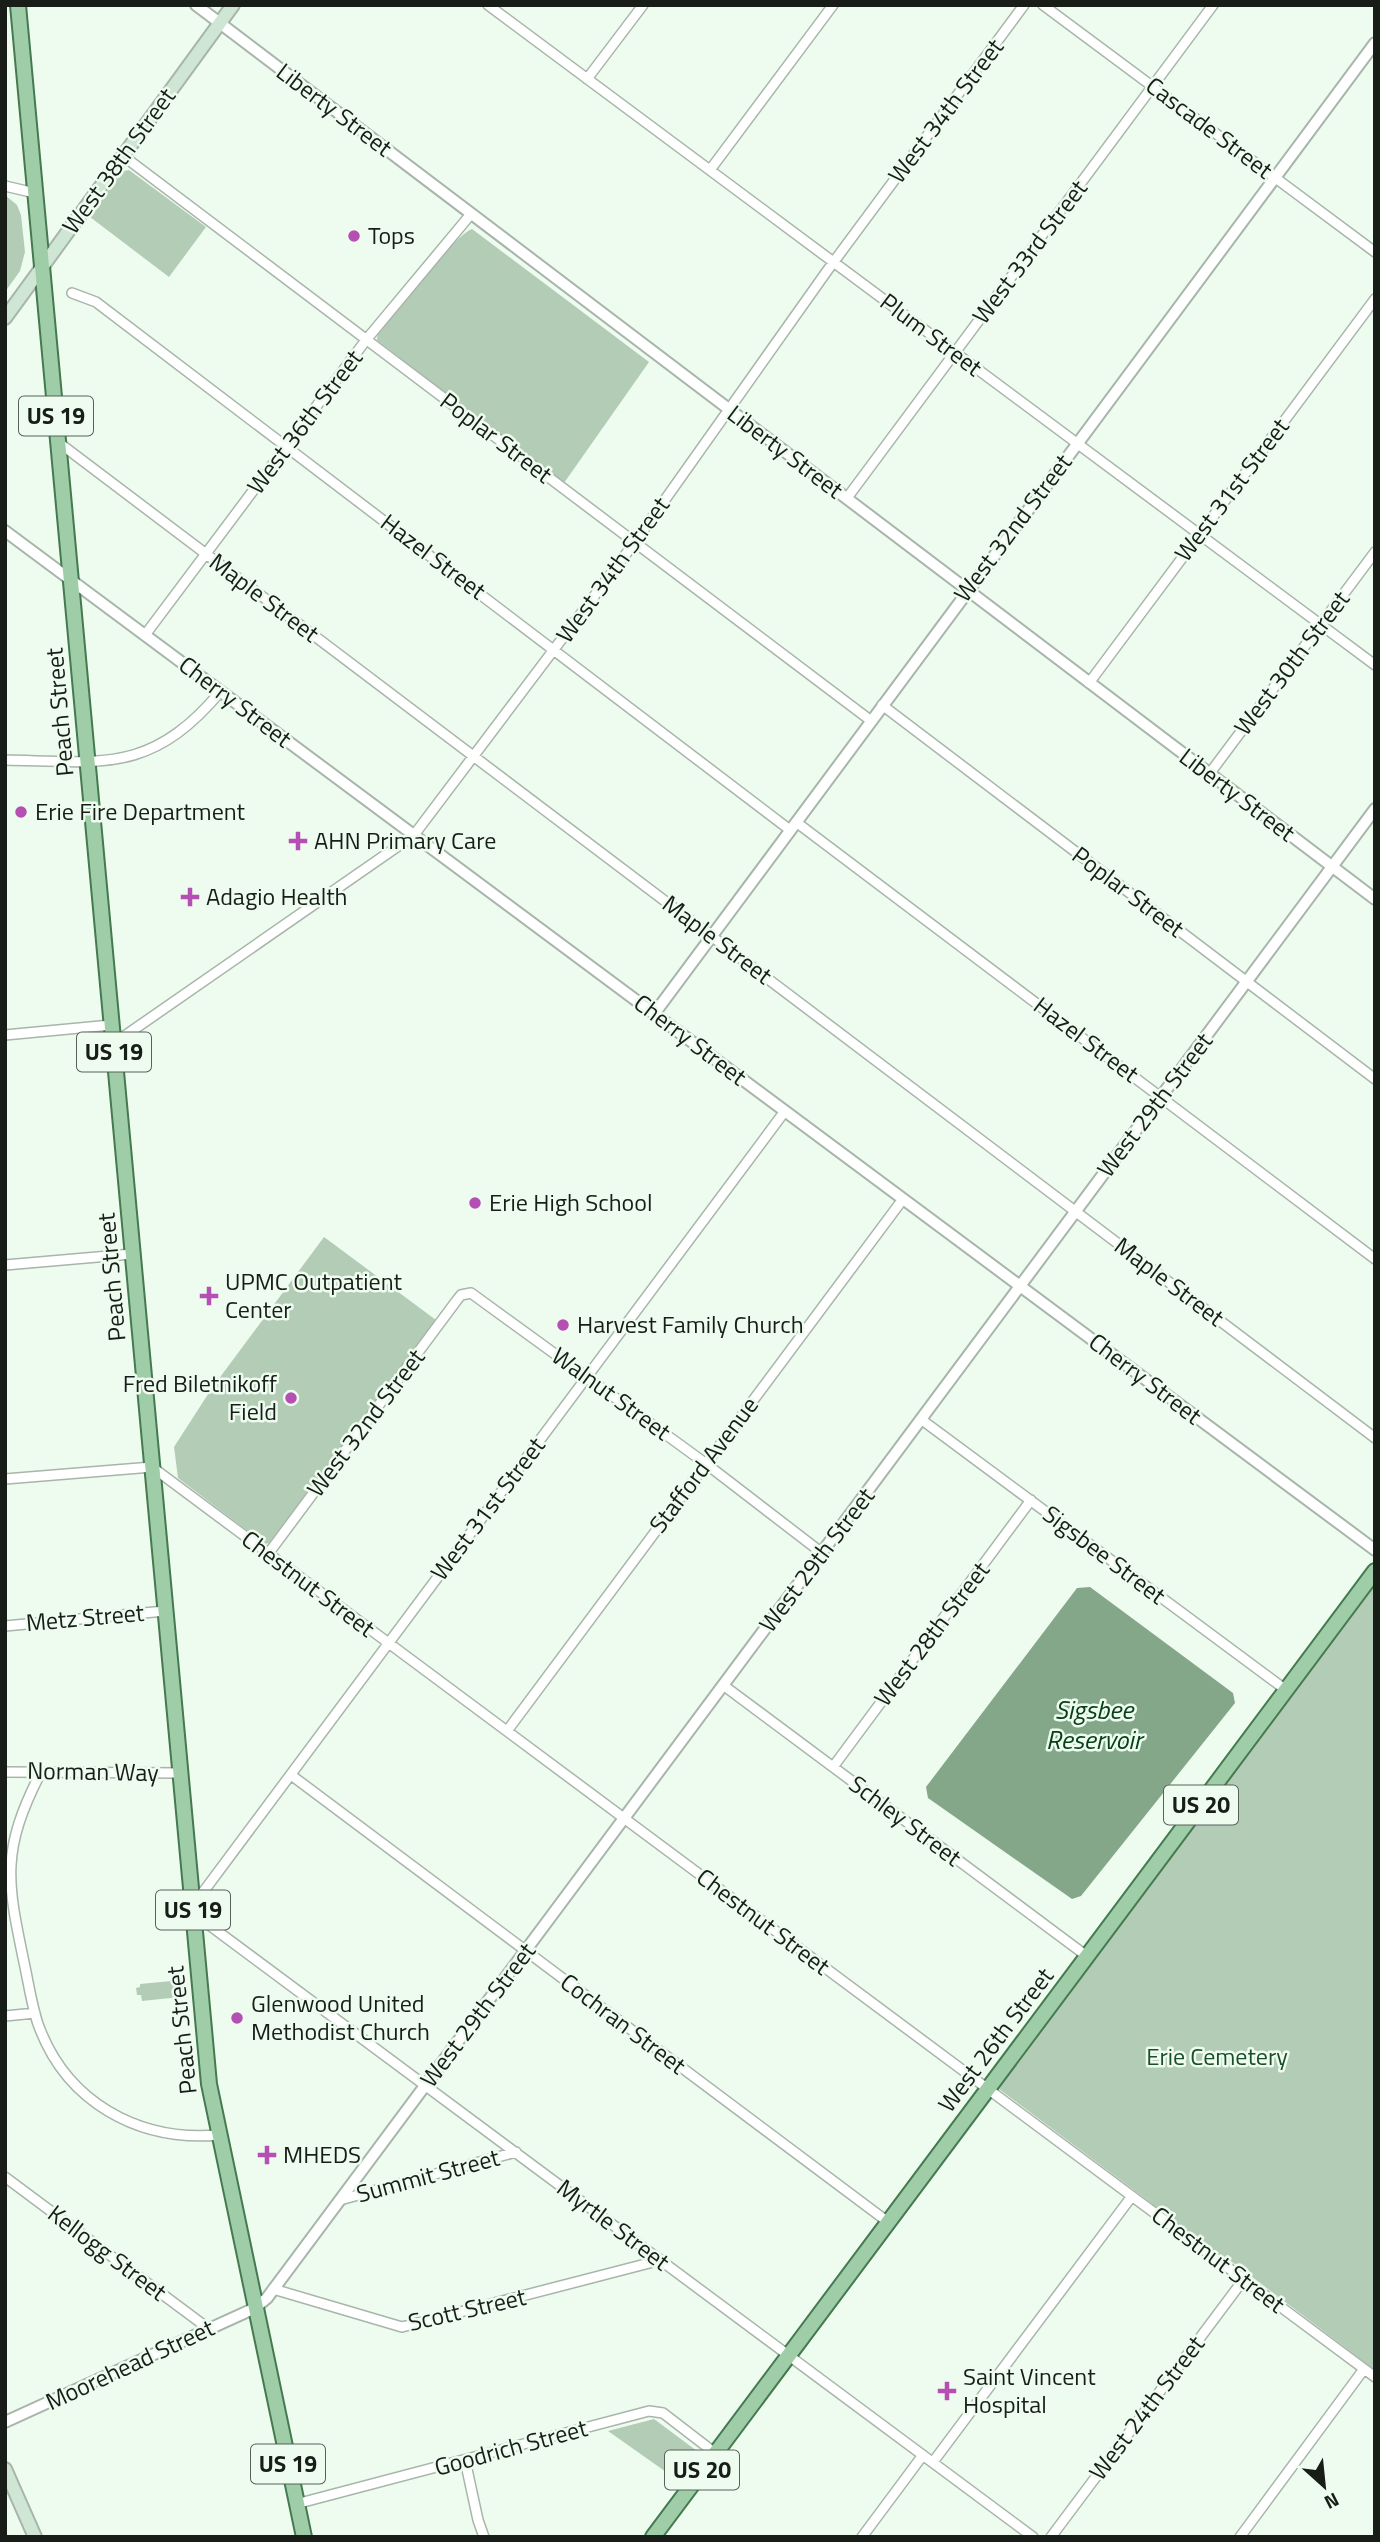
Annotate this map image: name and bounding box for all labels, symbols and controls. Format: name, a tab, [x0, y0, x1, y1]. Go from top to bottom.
street label: West 34th Street	[879, 30, 1012, 190]
street label: Liberty Street	[269, 54, 401, 165]
street label: Cascade Street	[1139, 67, 1281, 187]
street label: West 38th Street	[53, 79, 184, 241]
street label: West 33rd Street	[963, 171, 1096, 331]
place label: Tops	[368, 217, 415, 253]
marker: Tops	[346, 228, 362, 244]
street label: Plum Street	[873, 284, 991, 385]
street label: West 36th Street	[238, 341, 371, 501]
street label: Poplar Street	[433, 383, 561, 492]
road number: US 19	[19, 396, 93, 436]
street label: Liberty Street	[720, 396, 852, 507]
street label: West 31st Street	[1165, 410, 1297, 569]
street label: West 32nd Street	[944, 445, 1080, 609]
street label: West 34th Street	[547, 488, 678, 650]
street label: Hazel Street	[373, 505, 494, 608]
street label: Maple Street	[202, 544, 328, 651]
street label: West 30th Street	[1225, 582, 1358, 742]
street label: Peach Street	[35, 646, 83, 778]
street label: Cherry Street	[171, 647, 300, 756]
street label: Liberty Street	[1172, 739, 1304, 850]
place label: Erie Fire Department	[35, 793, 246, 829]
marker: Erie Fire Department	[13, 804, 29, 820]
place label: AHN Primary Care	[314, 822, 496, 858]
marker: AHN Primary Care	[288, 831, 308, 851]
street label: Poplar Street	[1065, 837, 1193, 946]
place label: Adagio Health	[206, 878, 348, 914]
street label: Maple Street	[655, 886, 781, 993]
marker: Adagio Health	[180, 887, 200, 907]
street label: Cherry Street	[626, 985, 755, 1094]
street label: Hazel Street	[1026, 988, 1147, 1091]
street label: West 29th Street	[1088, 1024, 1221, 1184]
road number: US 19	[77, 1032, 151, 1072]
place label: Erie High School	[489, 1184, 652, 1220]
marker: Erie High School	[467, 1195, 483, 1211]
street label: Peach Street	[87, 1211, 135, 1343]
street label: Maple Street	[1107, 1228, 1233, 1335]
place label: UPMC Outpatient Center	[225, 1263, 402, 1327]
marker: UPMC Outpatient Center	[199, 1286, 219, 1306]
place label: Harvest Family Church	[577, 1306, 804, 1342]
marker: Harvest Family Church	[555, 1317, 571, 1333]
street label: Cherry Street	[1081, 1324, 1210, 1433]
street label: Walnut Street	[545, 1338, 679, 1449]
street label: West 32nd Street	[297, 1340, 433, 1504]
place label: Fred Biletnikoff Field	[123, 1365, 277, 1429]
street label: Stafford Avenue	[640, 1389, 767, 1540]
marker: Fred Biletnikoff Field	[283, 1390, 299, 1406]
street label: West 31st Street	[421, 1429, 553, 1588]
street label: West 29th Street	[750, 1479, 883, 1639]
street label: Sigsbee Street	[1036, 1496, 1174, 1613]
street label: Chestnut Street	[234, 1521, 383, 1646]
street label: West 28th Street	[865, 1553, 998, 1713]
street label: Metz Street	[24, 1594, 146, 1640]
water label: Sigsbee Reservoir	[1046, 1690, 1145, 1759]
street label: Norman Way	[27, 1752, 160, 1790]
street label: Schley Street	[842, 1766, 970, 1875]
road number: US 20	[1164, 1786, 1238, 1824]
street label: Chestnut Street	[689, 1859, 838, 1984]
road number: US 19	[156, 1890, 230, 1929]
street label: West 29th Street	[411, 1934, 544, 2094]
street label: West 26th Street	[929, 1959, 1062, 2119]
street label: Peach Street	[156, 1964, 206, 2096]
street label: Cochran Street	[553, 1964, 694, 2083]
place label: Glenwood United Methodist Church	[251, 1985, 430, 2049]
marker: Glenwood United Methodist Church	[229, 2010, 245, 2026]
park label: Erie Cemetery	[1146, 2038, 1288, 2074]
place label: MHEDS	[283, 2136, 361, 2172]
street label: Summit Street	[352, 2139, 504, 2211]
marker: MHEDS	[257, 2145, 277, 2165]
street label: Myrtle Street	[550, 2170, 678, 2279]
street label: Kellogg Street	[40, 2195, 175, 2309]
street label: Chestnut Street	[1144, 2197, 1293, 2322]
street label: Scott Street	[404, 2278, 530, 2340]
street label: Moorehead Street	[39, 2309, 220, 2419]
street label: West 24th Street	[1080, 2327, 1213, 2487]
place label: Saint Vincent Hospital	[963, 2358, 1096, 2422]
marker: Saint Vincent Hospital	[937, 2381, 957, 2401]
street label: Goodrich Street	[430, 2409, 592, 2485]
road number: US 19	[251, 2444, 325, 2484]
road number: US 20	[665, 2450, 739, 2490]
north arrow	[1289, 2451, 1359, 2521]
text: N	[1319, 2486, 1344, 2518]

